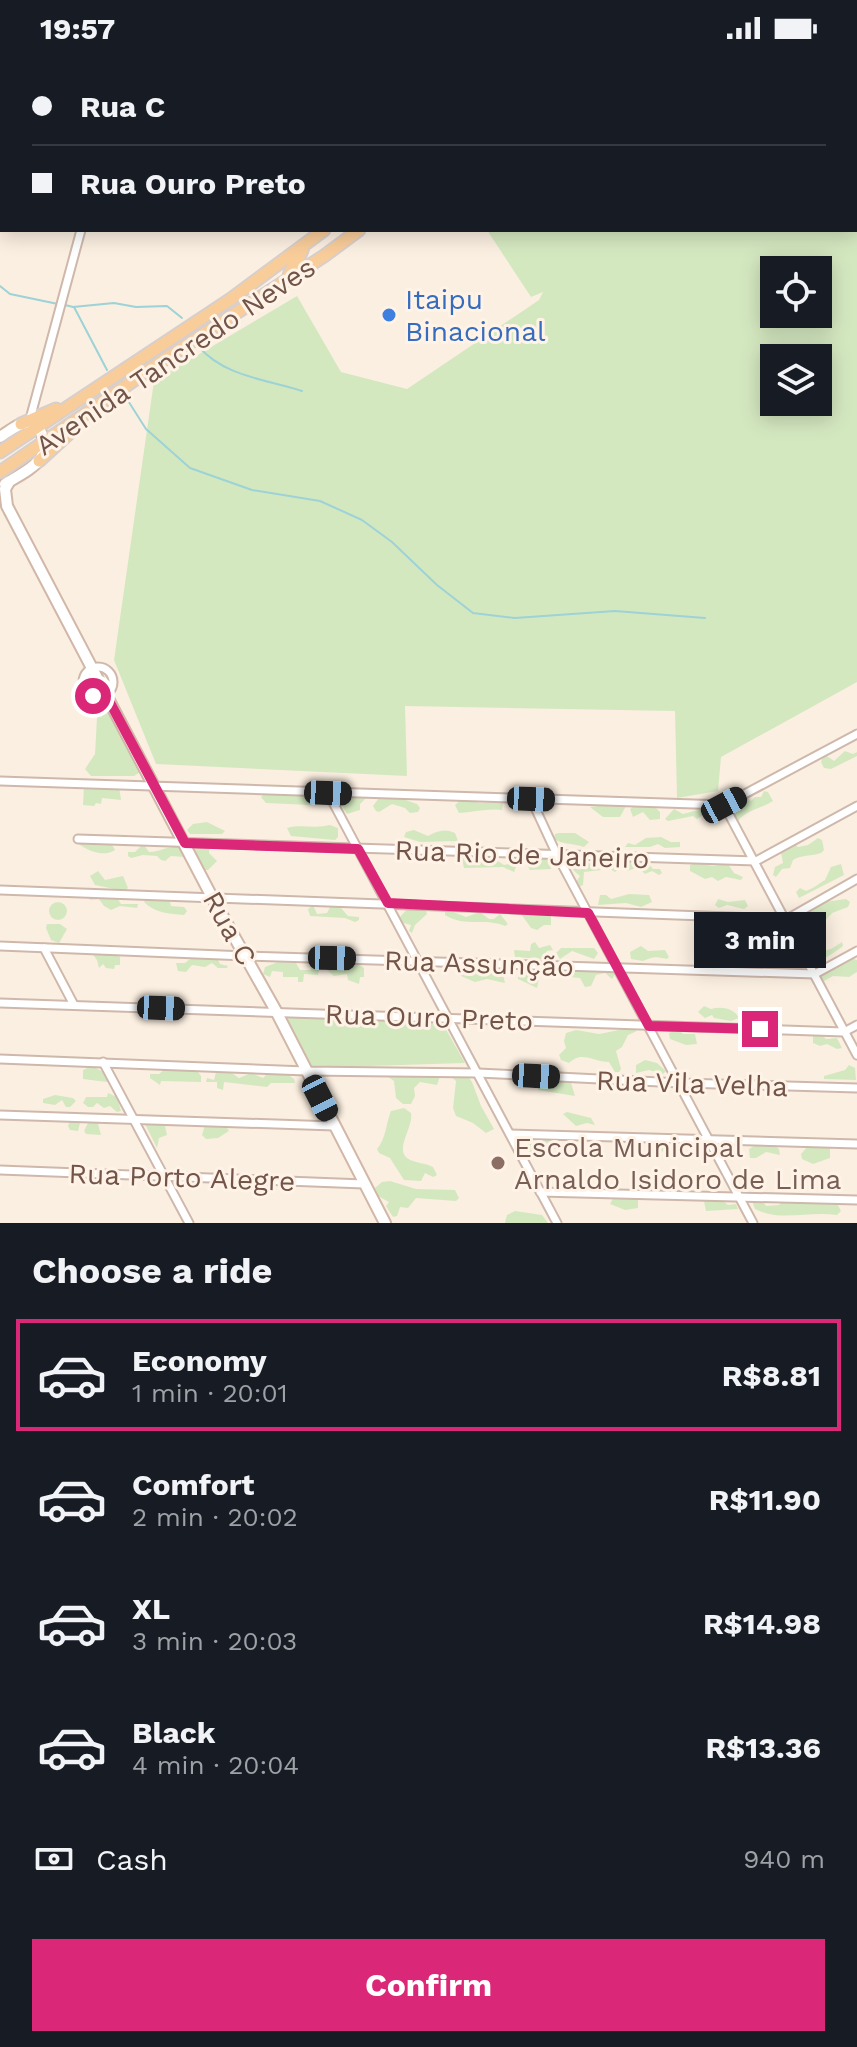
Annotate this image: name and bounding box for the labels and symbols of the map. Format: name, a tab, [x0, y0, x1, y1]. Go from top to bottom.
street label: Avenida Tancredo Neves	[29, 250, 321, 462]
place label: Itaipu Binacional	[405, 283, 546, 348]
marker: Itaipu Binacional	[380, 306, 398, 324]
route start	[75, 678, 111, 714]
car	[304, 780, 352, 806]
car	[697, 783, 751, 827]
car	[507, 786, 555, 812]
street label: Rua Rio de Janeiro	[394, 834, 650, 875]
street label: Rua C	[196, 885, 263, 971]
callout: 3 min	[694, 913, 826, 969]
street label: Rua Assunção	[383, 944, 575, 983]
car	[308, 946, 356, 970]
car	[137, 995, 185, 1021]
street label: Rua Ouro Preto	[324, 997, 534, 1038]
route end	[742, 1011, 778, 1047]
car	[511, 1063, 561, 1089]
street label: Rua Vila Velha	[595, 1064, 789, 1103]
car	[298, 1071, 342, 1125]
place label: Escola Municipal Arnaldo Isidoro de Lima	[514, 1131, 842, 1196]
marker: Escola Municipal Arnaldo Isidoro de Lima	[489, 1154, 507, 1172]
street label: Rua Porto Alegre	[68, 1157, 296, 1198]

